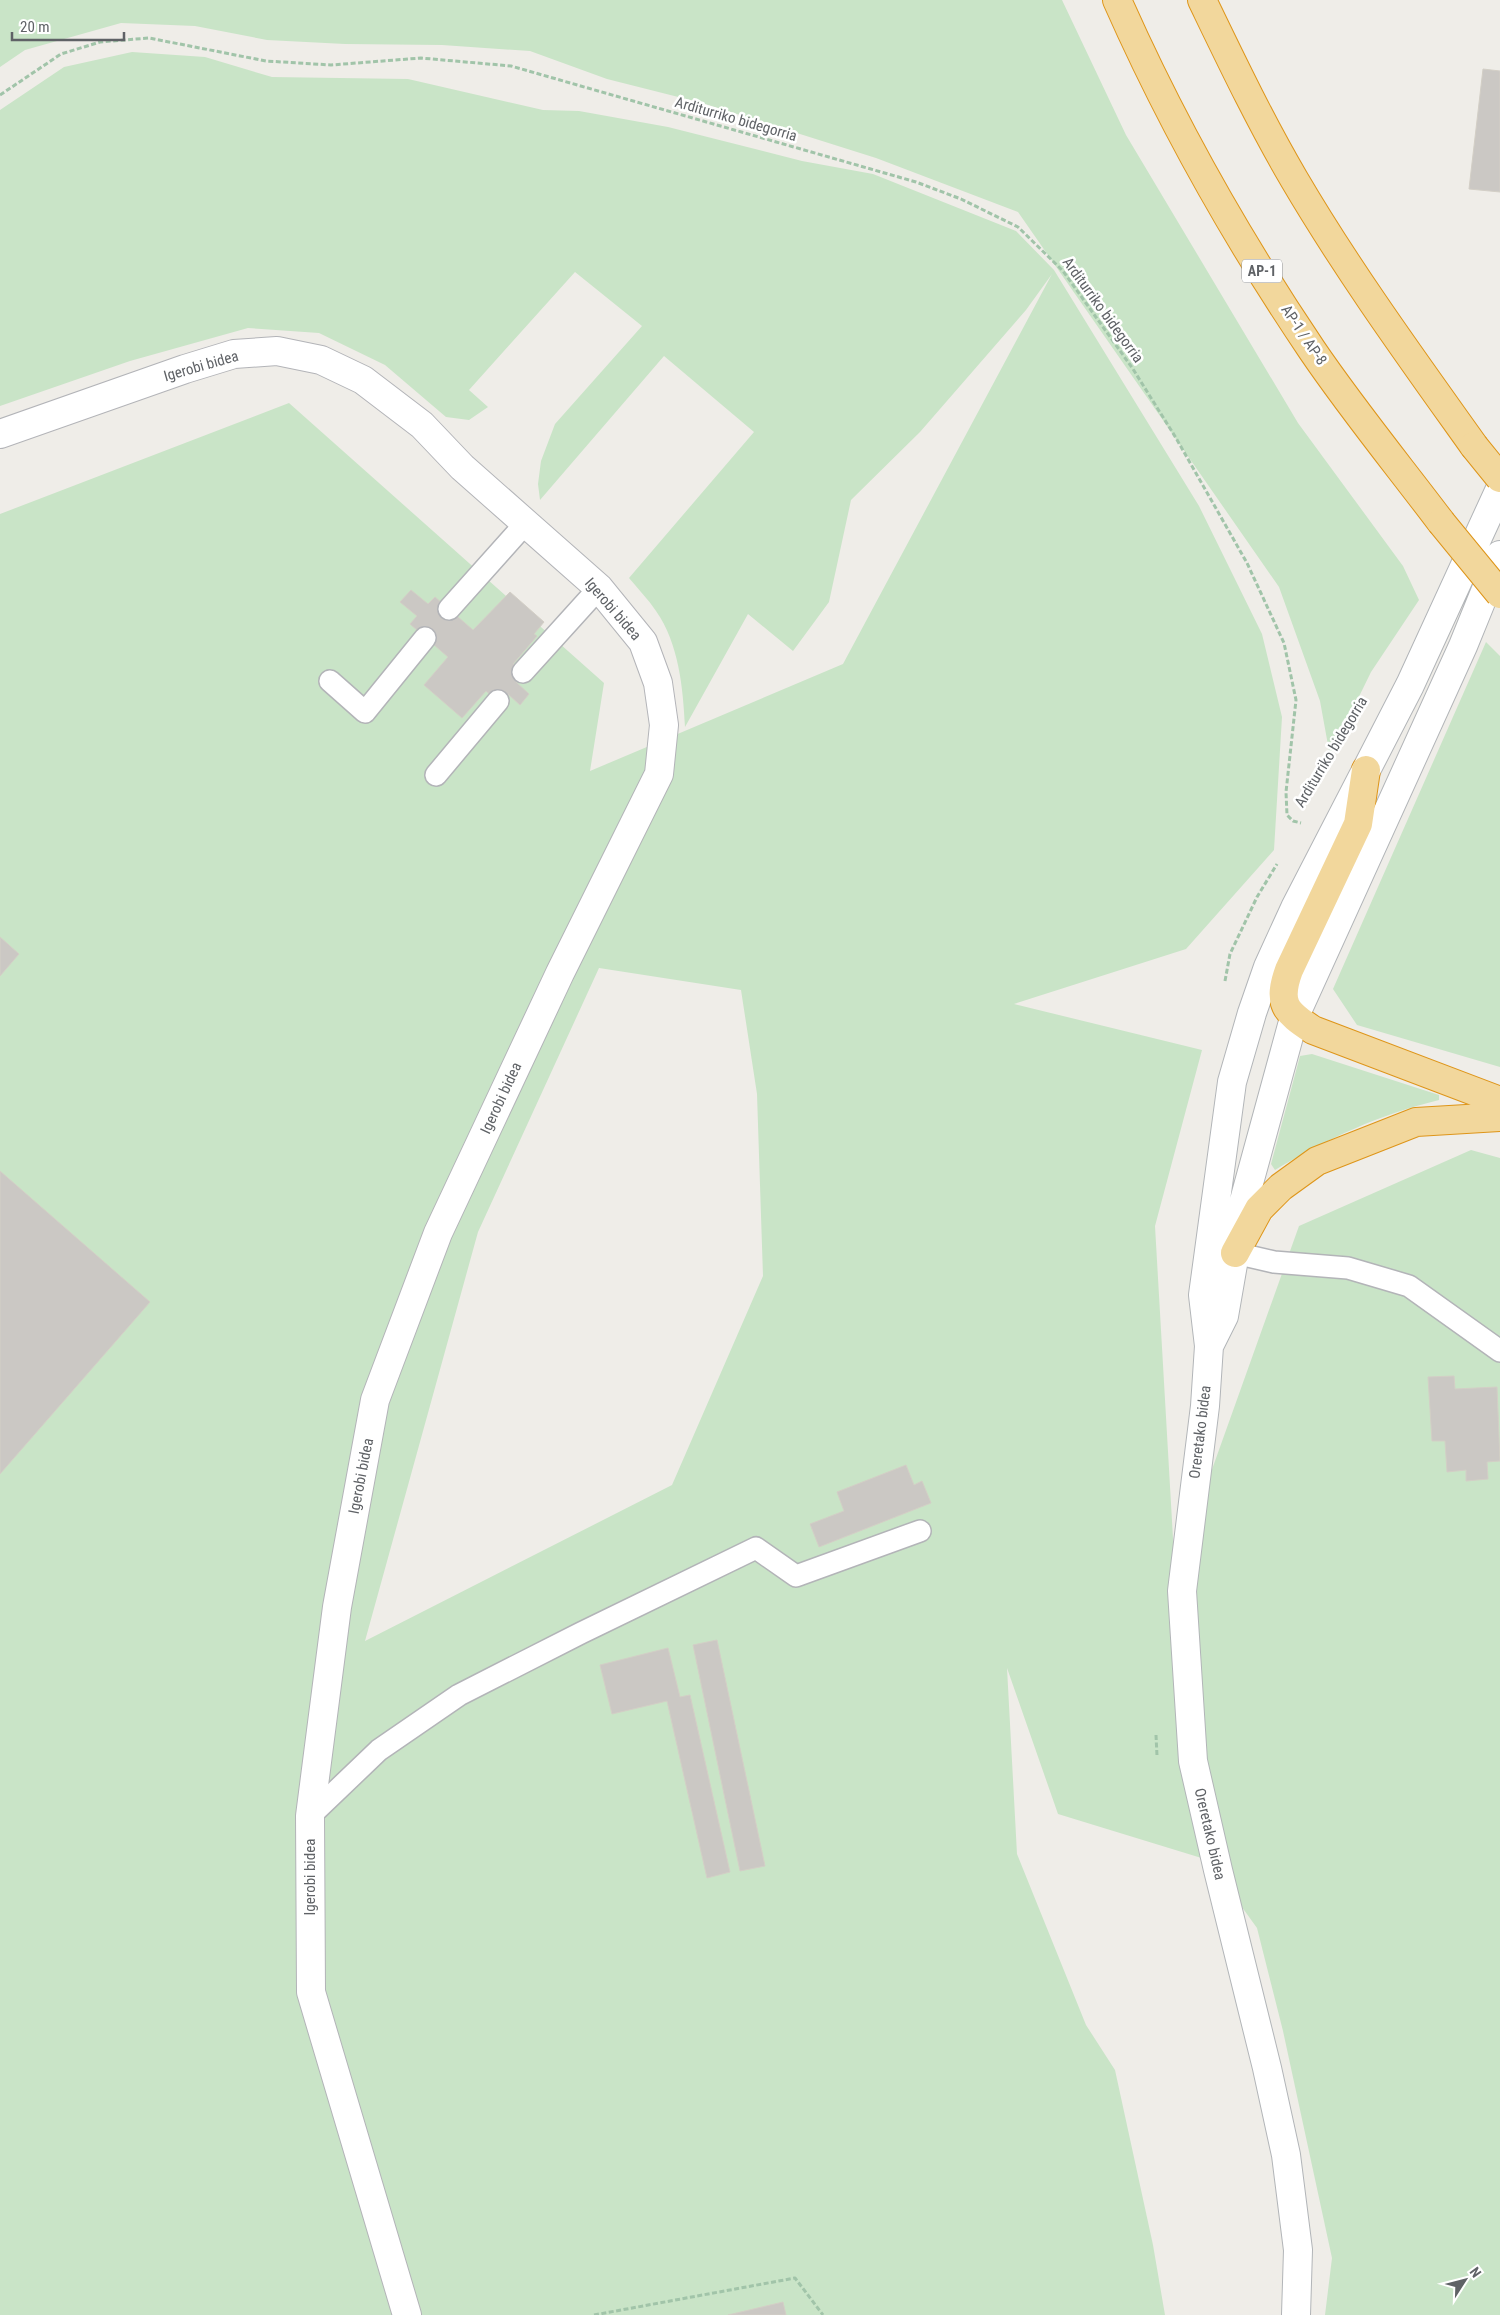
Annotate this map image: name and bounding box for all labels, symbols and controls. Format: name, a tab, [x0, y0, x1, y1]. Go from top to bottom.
scale bar	[12, 10, 125, 42]
text: 20 m	[20, 18, 50, 36]
street label: Arditurriko bidegorria	[673, 93, 799, 145]
street label: Arditurriko bidegorria	[1059, 254, 1147, 366]
road number: AP-1	[1242, 260, 1282, 282]
street label: AP-1 / AP-8	[1277, 302, 1331, 368]
street label: Igerobi bidea	[162, 347, 240, 385]
street label: Igerobi bidea	[581, 574, 645, 644]
street label: Arditurriko bidegorria	[1291, 693, 1371, 811]
street label: Igerobi bidea	[477, 1059, 525, 1137]
street label: Oreretako bidea	[1185, 1384, 1215, 1480]
street label: Igerobi bidea	[345, 1437, 377, 1515]
street label: Oreretako bidea	[1191, 1786, 1229, 1882]
street label: Igerobi bidea	[301, 1839, 319, 1915]
north arrow	[1440, 2255, 1490, 2305]
text: N	[1467, 2264, 1485, 2281]

